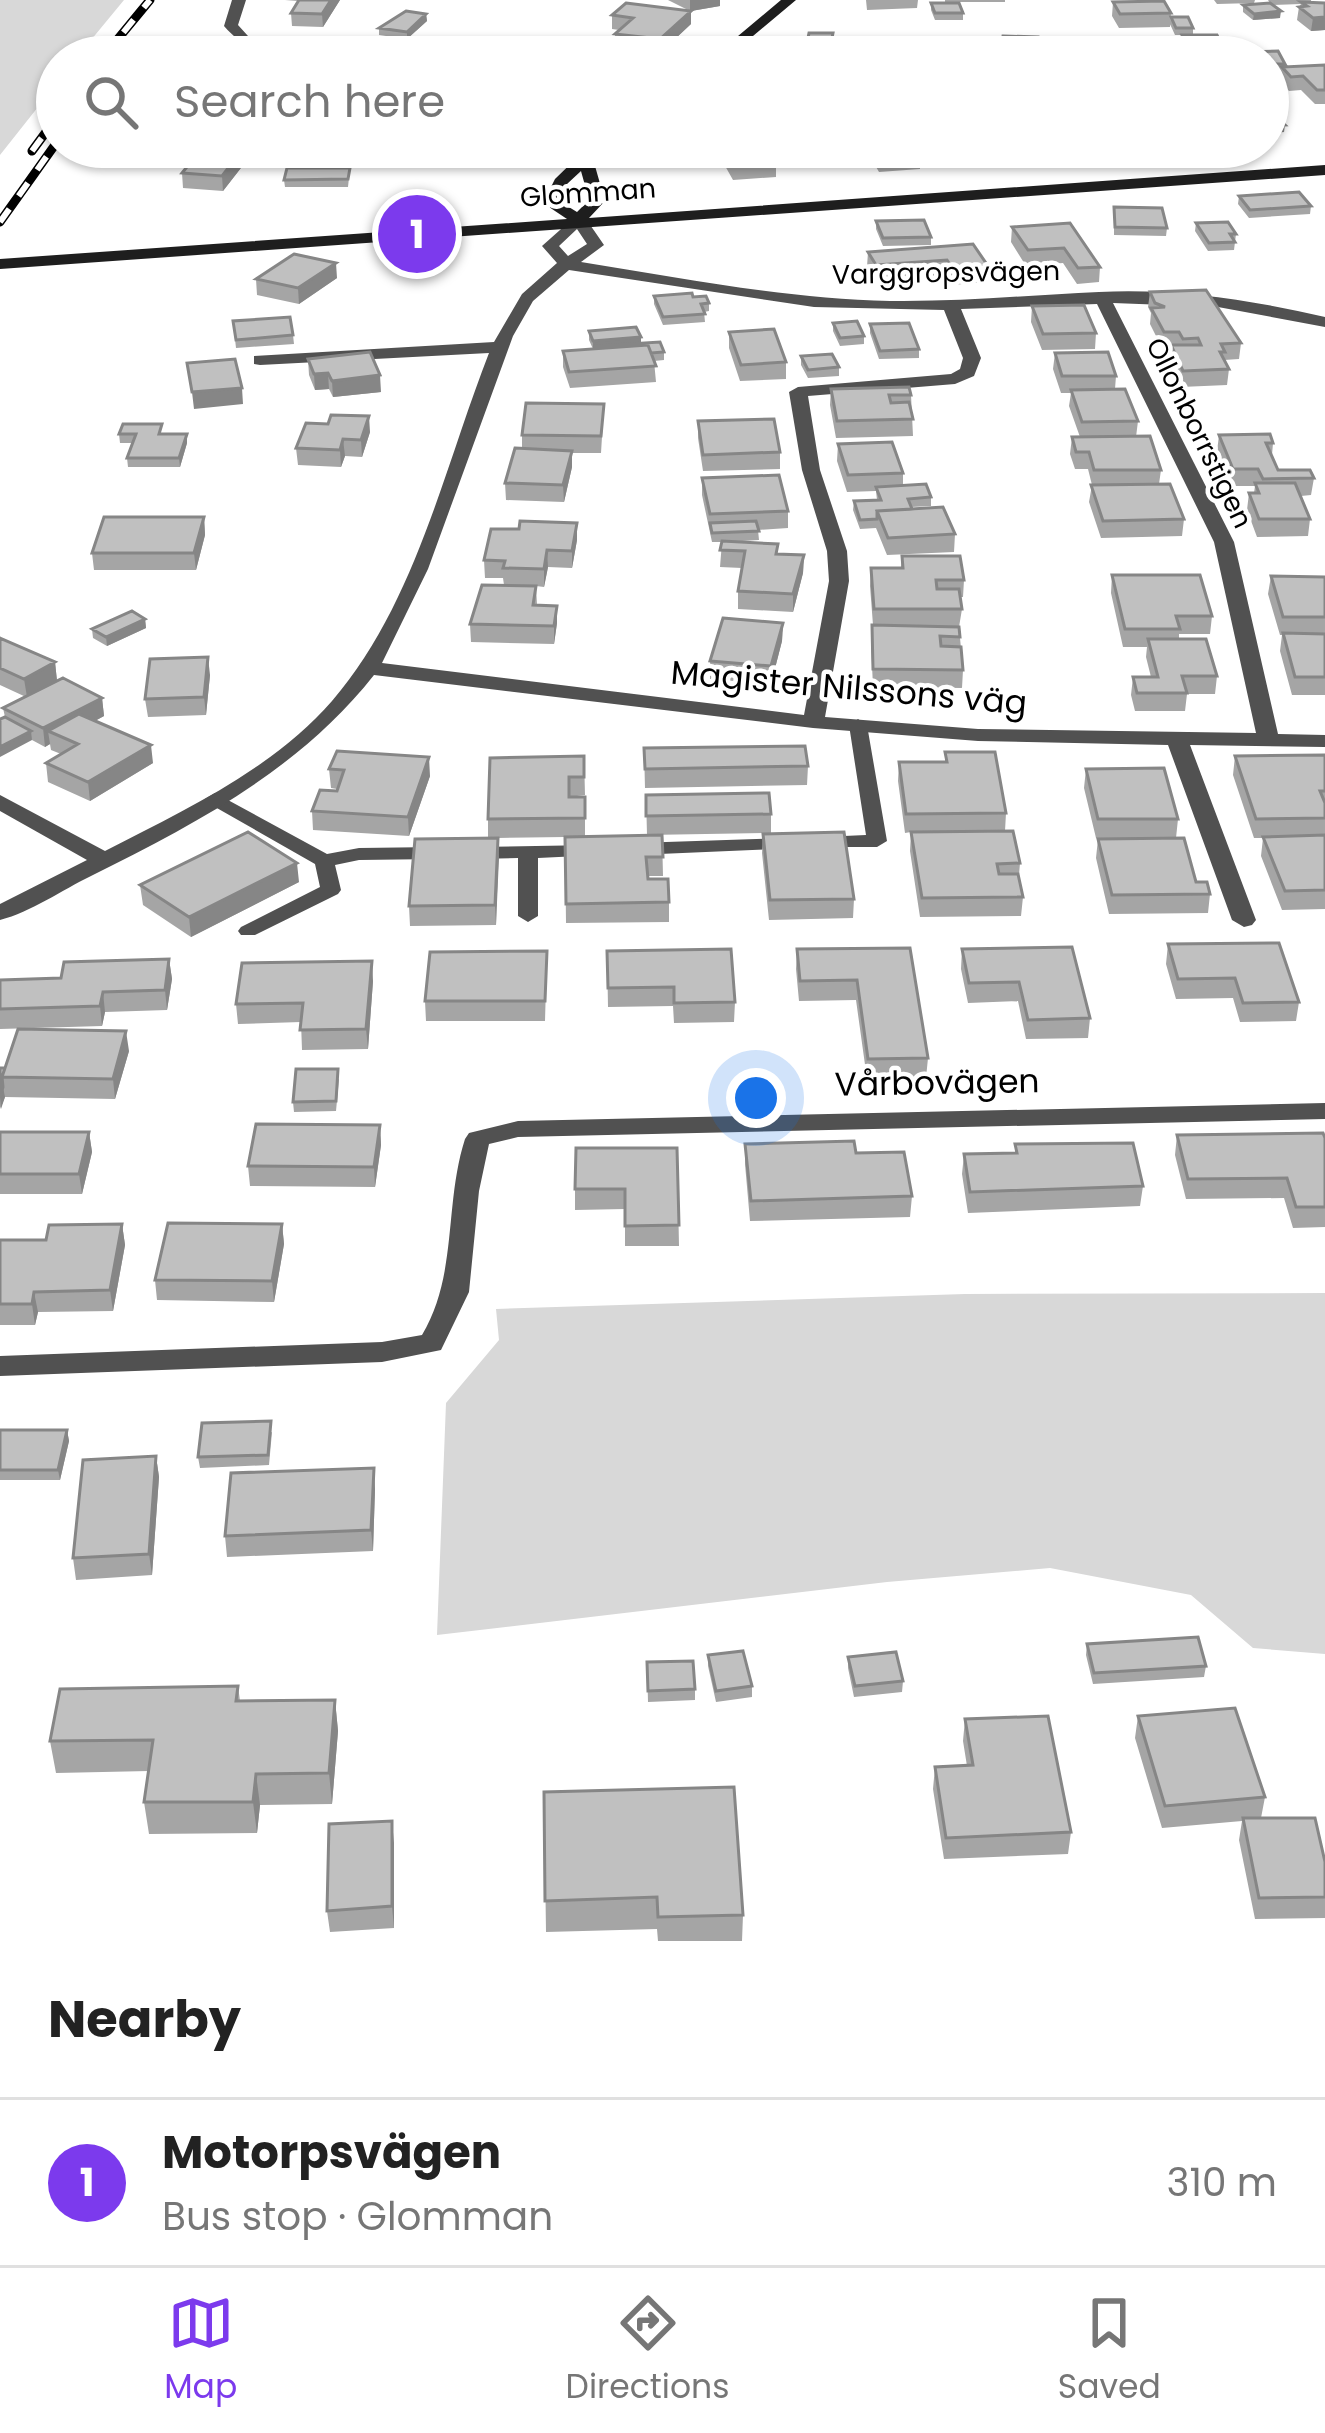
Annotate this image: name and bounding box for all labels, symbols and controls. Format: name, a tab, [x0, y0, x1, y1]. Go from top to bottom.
search box	[36, 36, 1289, 168]
icon: search	[78, 69, 144, 135]
text: Search here	[174, 70, 445, 133]
street label: Glomman	[519, 169, 657, 216]
pin: 1	[378, 189, 456, 279]
street label: Varggropsvägen	[831, 252, 1061, 293]
street label: Ollonborrstigen	[1137, 331, 1262, 534]
street label: Magister Nilssons väg	[669, 649, 1029, 726]
street label: Vårbovägen	[834, 1057, 1040, 1108]
your location	[726, 1068, 786, 1128]
text: Nearby	[48, 1983, 241, 2055]
text: Motorpsvägen	[162, 2121, 501, 2184]
text: 1	[80, 2155, 94, 2210]
text: 310 m	[1166, 2155, 1277, 2210]
text: Bus stop · Glomman	[162, 2189, 553, 2244]
tab: Map	[164, 2290, 237, 2412]
tab: Directions	[566, 2290, 729, 2412]
tab: Saved	[1058, 2290, 1161, 2412]

